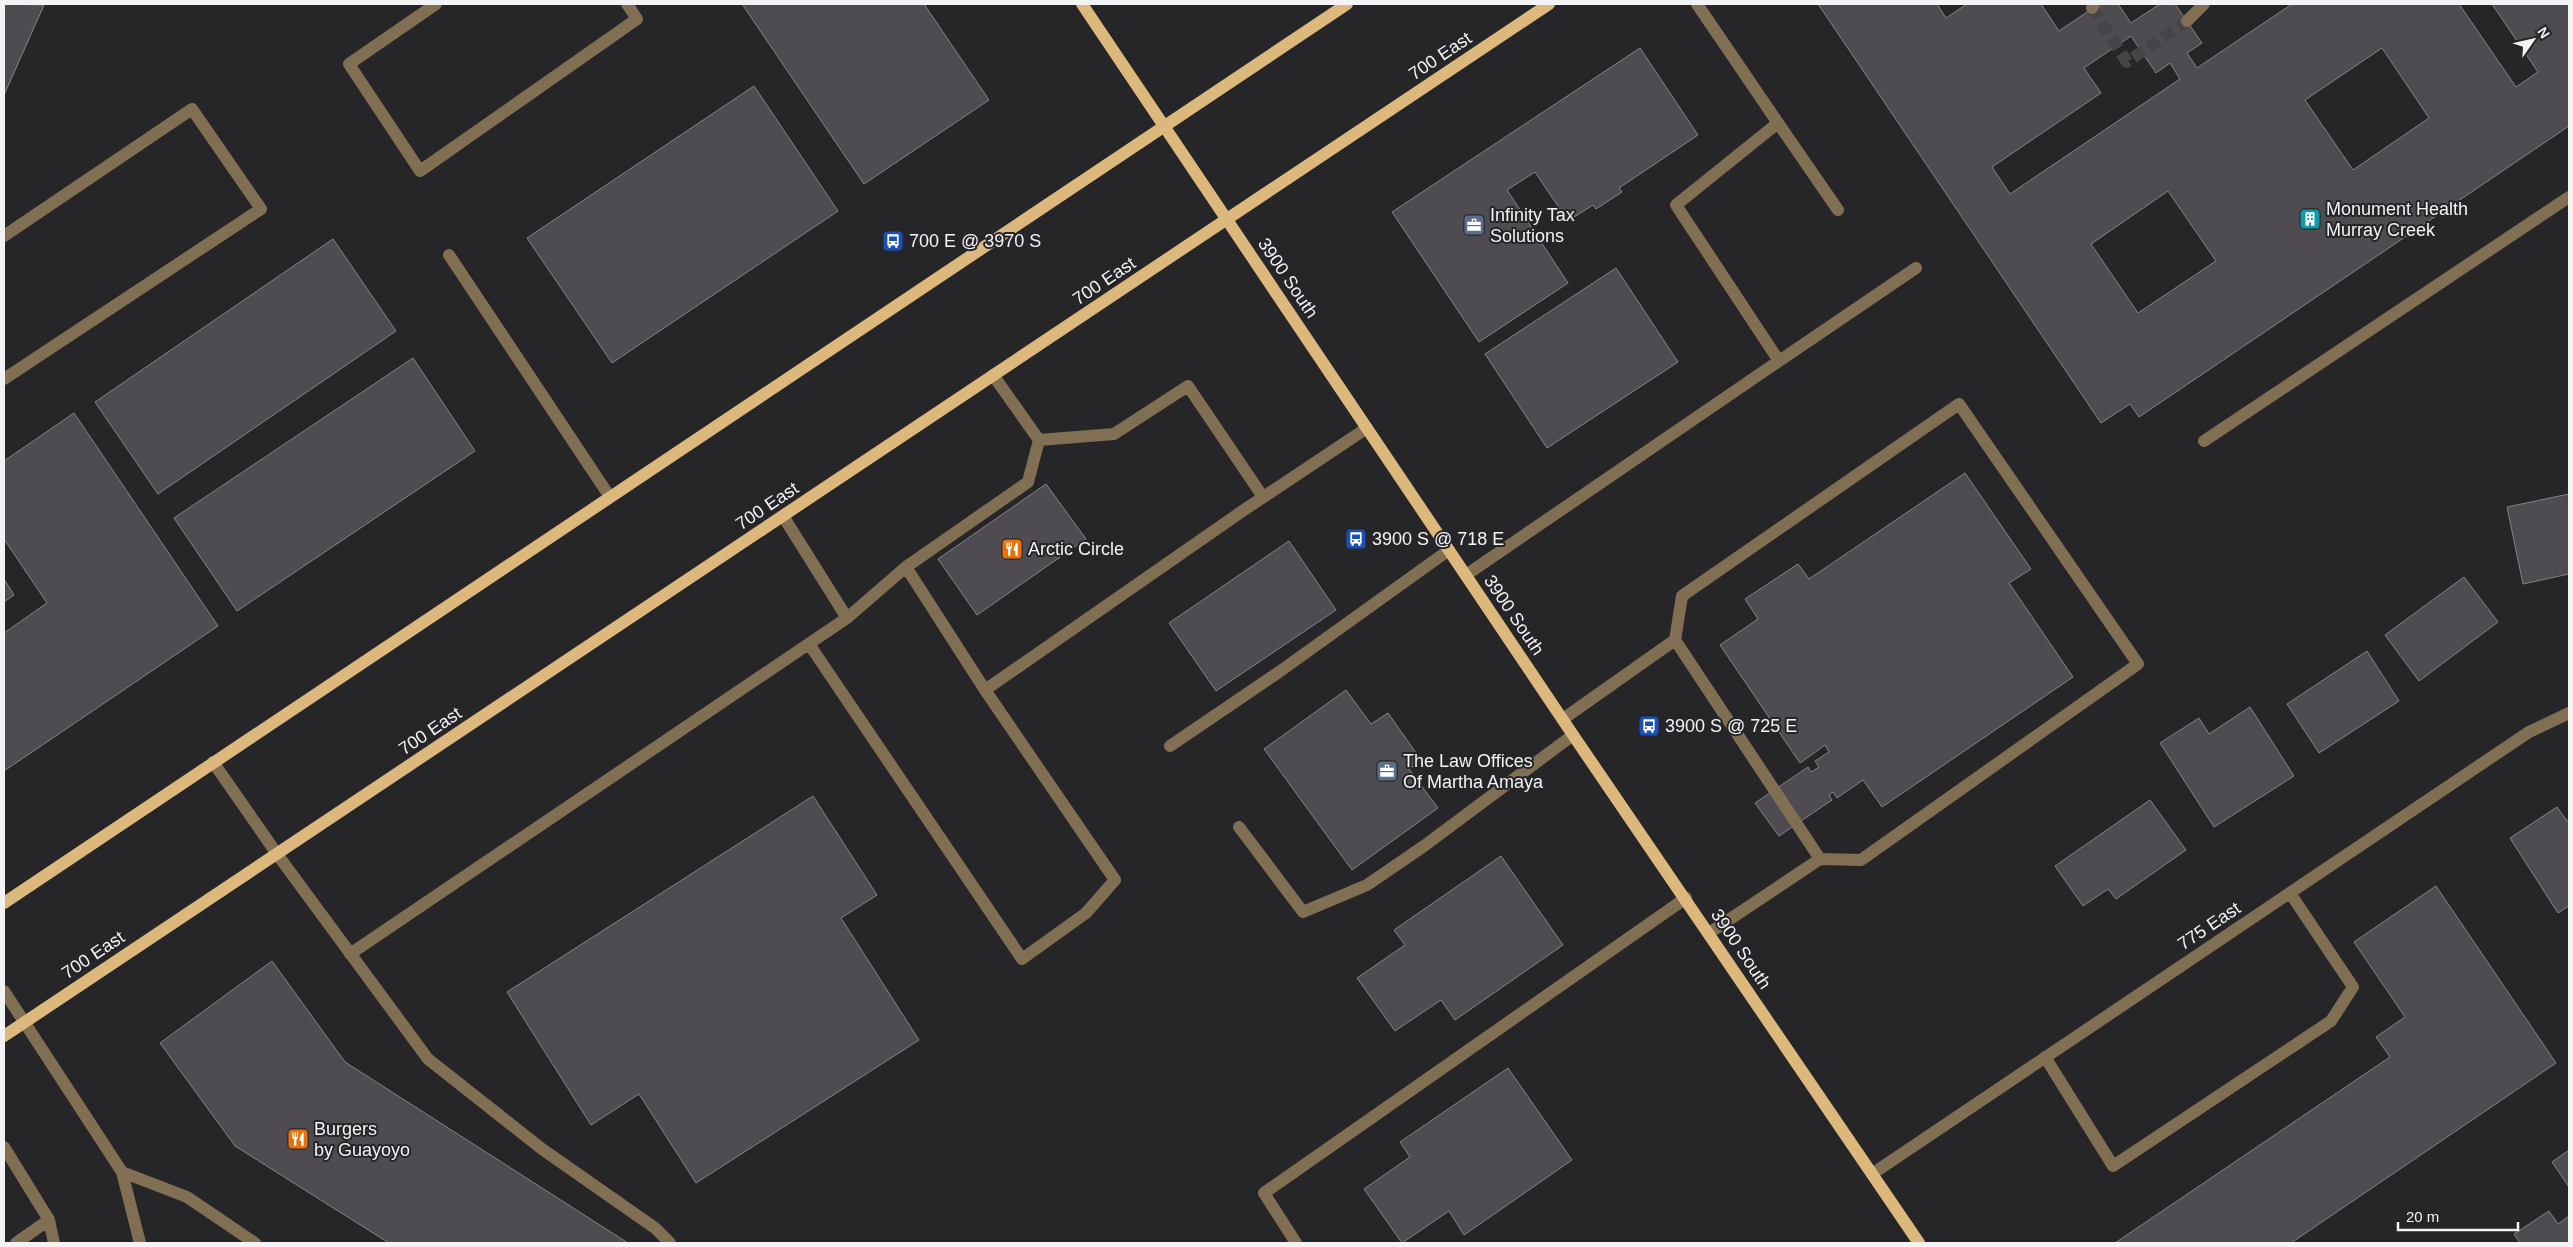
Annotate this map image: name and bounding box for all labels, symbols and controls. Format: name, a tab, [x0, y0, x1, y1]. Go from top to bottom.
north arrow	[2508, 15, 2558, 65]
text: N	[2534, 24, 2553, 41]
street label: 700 East	[1405, 28, 1475, 84]
place label: Monument Health Murray Creek	[2326, 199, 2468, 240]
place label: Infinity Tax Solutions	[1490, 205, 1575, 246]
building icon: Monument Health Murray Creek	[2298, 207, 2322, 231]
office icon: Infinity Tax Solutions	[1462, 213, 1486, 237]
bus stop icon: 700 E @ 3970 S	[881, 229, 905, 253]
place label: 700 E @ 3970 S	[909, 231, 1041, 251]
street label: 3900 South	[1254, 234, 1322, 322]
street label: 700 East	[1069, 253, 1139, 309]
street label: 700 East	[732, 478, 802, 534]
bus stop icon: 3900 S @ 718 E	[1344, 527, 1368, 551]
place label: 3900 S @ 718 E	[1372, 529, 1504, 549]
restaurant icon: Arctic Circle	[1000, 537, 1024, 561]
place label: Arctic Circle	[1028, 539, 1124, 559]
street label: 3900 South	[1480, 571, 1548, 659]
street label: 700 East	[395, 703, 465, 759]
bus stop icon: 3900 S @ 725 E	[1637, 714, 1661, 738]
place label: 3900 S @ 725 E	[1665, 716, 1797, 736]
place label: The Law Offices Of Martha Amaya	[1403, 751, 1544, 792]
office icon: The Law Offices Of Martha Amaya	[1375, 759, 1399, 783]
street label: 775 East	[2174, 898, 2244, 954]
street label: 3900 South	[1707, 905, 1775, 993]
street label: 700 East	[58, 927, 128, 983]
place label: Burgers by Guayoyo	[314, 1119, 410, 1160]
restaurant icon: Burgers by Guayoyo	[286, 1127, 310, 1151]
scale bar	[2398, 1200, 2518, 1232]
text: 20 m	[2406, 1208, 2439, 1225]

